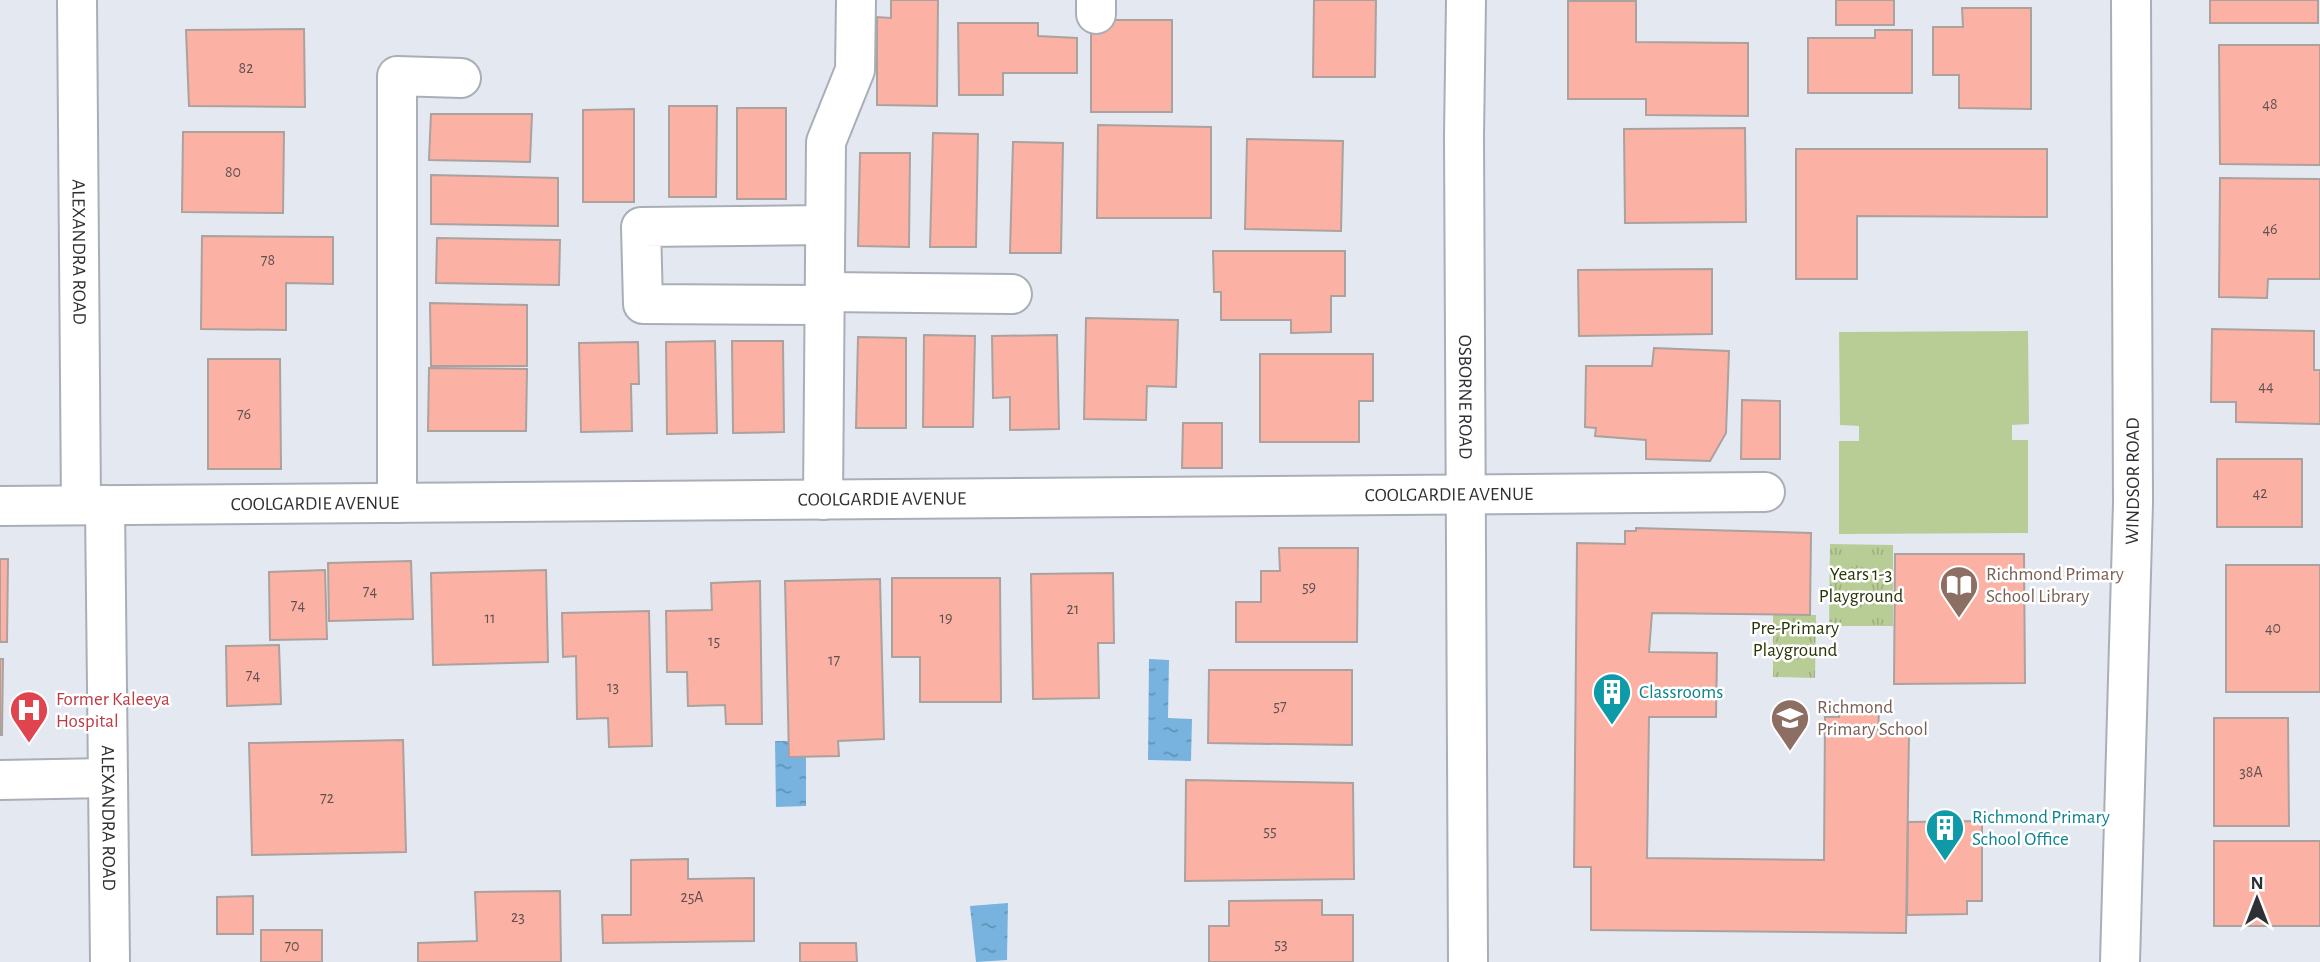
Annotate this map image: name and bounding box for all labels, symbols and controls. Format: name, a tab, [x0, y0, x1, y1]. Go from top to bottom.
house number: 82	[239, 60, 253, 76]
house number: 48	[2262, 96, 2278, 112]
house number: 80	[225, 164, 241, 180]
street label: ALEXANDRA ROAD	[69, 179, 89, 325]
house number: 46	[2262, 221, 2278, 237]
house number: 78	[261, 252, 275, 268]
street label: OSBORNE ROAD	[1455, 335, 1475, 459]
house number: 44	[2258, 378, 2274, 394]
house number: 76	[237, 406, 251, 422]
street label: WINDSOR ROAD	[2122, 417, 2143, 545]
street label: COOLGARDIE AVENUE	[1365, 484, 1533, 505]
house number: 42	[2253, 485, 2267, 501]
street label: COOLGARDIE AVENUE	[798, 489, 966, 509]
street label: COOLGARDIE AVENUE	[231, 493, 399, 514]
library icon: Richmond Primary School Library	[1938, 564, 1980, 619]
park label: Years 1-3 Playground	[1819, 565, 1903, 606]
place label: Richmond Primary School Library	[1986, 565, 2124, 606]
house number: 59	[1302, 579, 1316, 595]
house number: 74	[363, 583, 377, 599]
house number: 74	[291, 597, 305, 613]
house number: 21	[1067, 601, 1079, 617]
house number: 11	[484, 610, 496, 626]
house number: 19	[939, 610, 953, 626]
park label: Pre-Primary Playground	[1751, 619, 1839, 660]
house number: 40	[2265, 620, 2281, 636]
house number: 15	[708, 633, 720, 649]
house number: 17	[828, 652, 840, 668]
house number: 74	[246, 667, 260, 683]
building icon: Classrooms	[1591, 671, 1633, 726]
house number: 13	[607, 679, 619, 695]
place label: Classrooms	[1639, 683, 1723, 702]
hospital icon: Former Kaleeya Hospital	[8, 689, 50, 744]
place label: Former Kaleeya Hospital	[56, 690, 170, 731]
school or university icon: Richmond Primary School	[1769, 697, 1811, 752]
house number: 57	[1273, 698, 1287, 714]
place label: Richmond Primary School	[1817, 698, 1928, 739]
street label: ALEXANDRA ROAD	[98, 745, 119, 891]
house number: 38A	[2239, 764, 2263, 780]
house number: 72	[320, 790, 334, 806]
building icon: Richmond Primary School Office	[1924, 807, 1966, 862]
place label: Richmond Primary School Office	[1972, 808, 2110, 849]
house number: 55	[1263, 823, 1277, 839]
north arrow	[2222, 864, 2292, 934]
text: N	[2250, 874, 2264, 893]
house number: 25A	[680, 889, 704, 905]
house number: 23	[511, 909, 525, 925]
house number: 53	[1274, 936, 1288, 952]
house number: 70	[284, 938, 300, 954]

